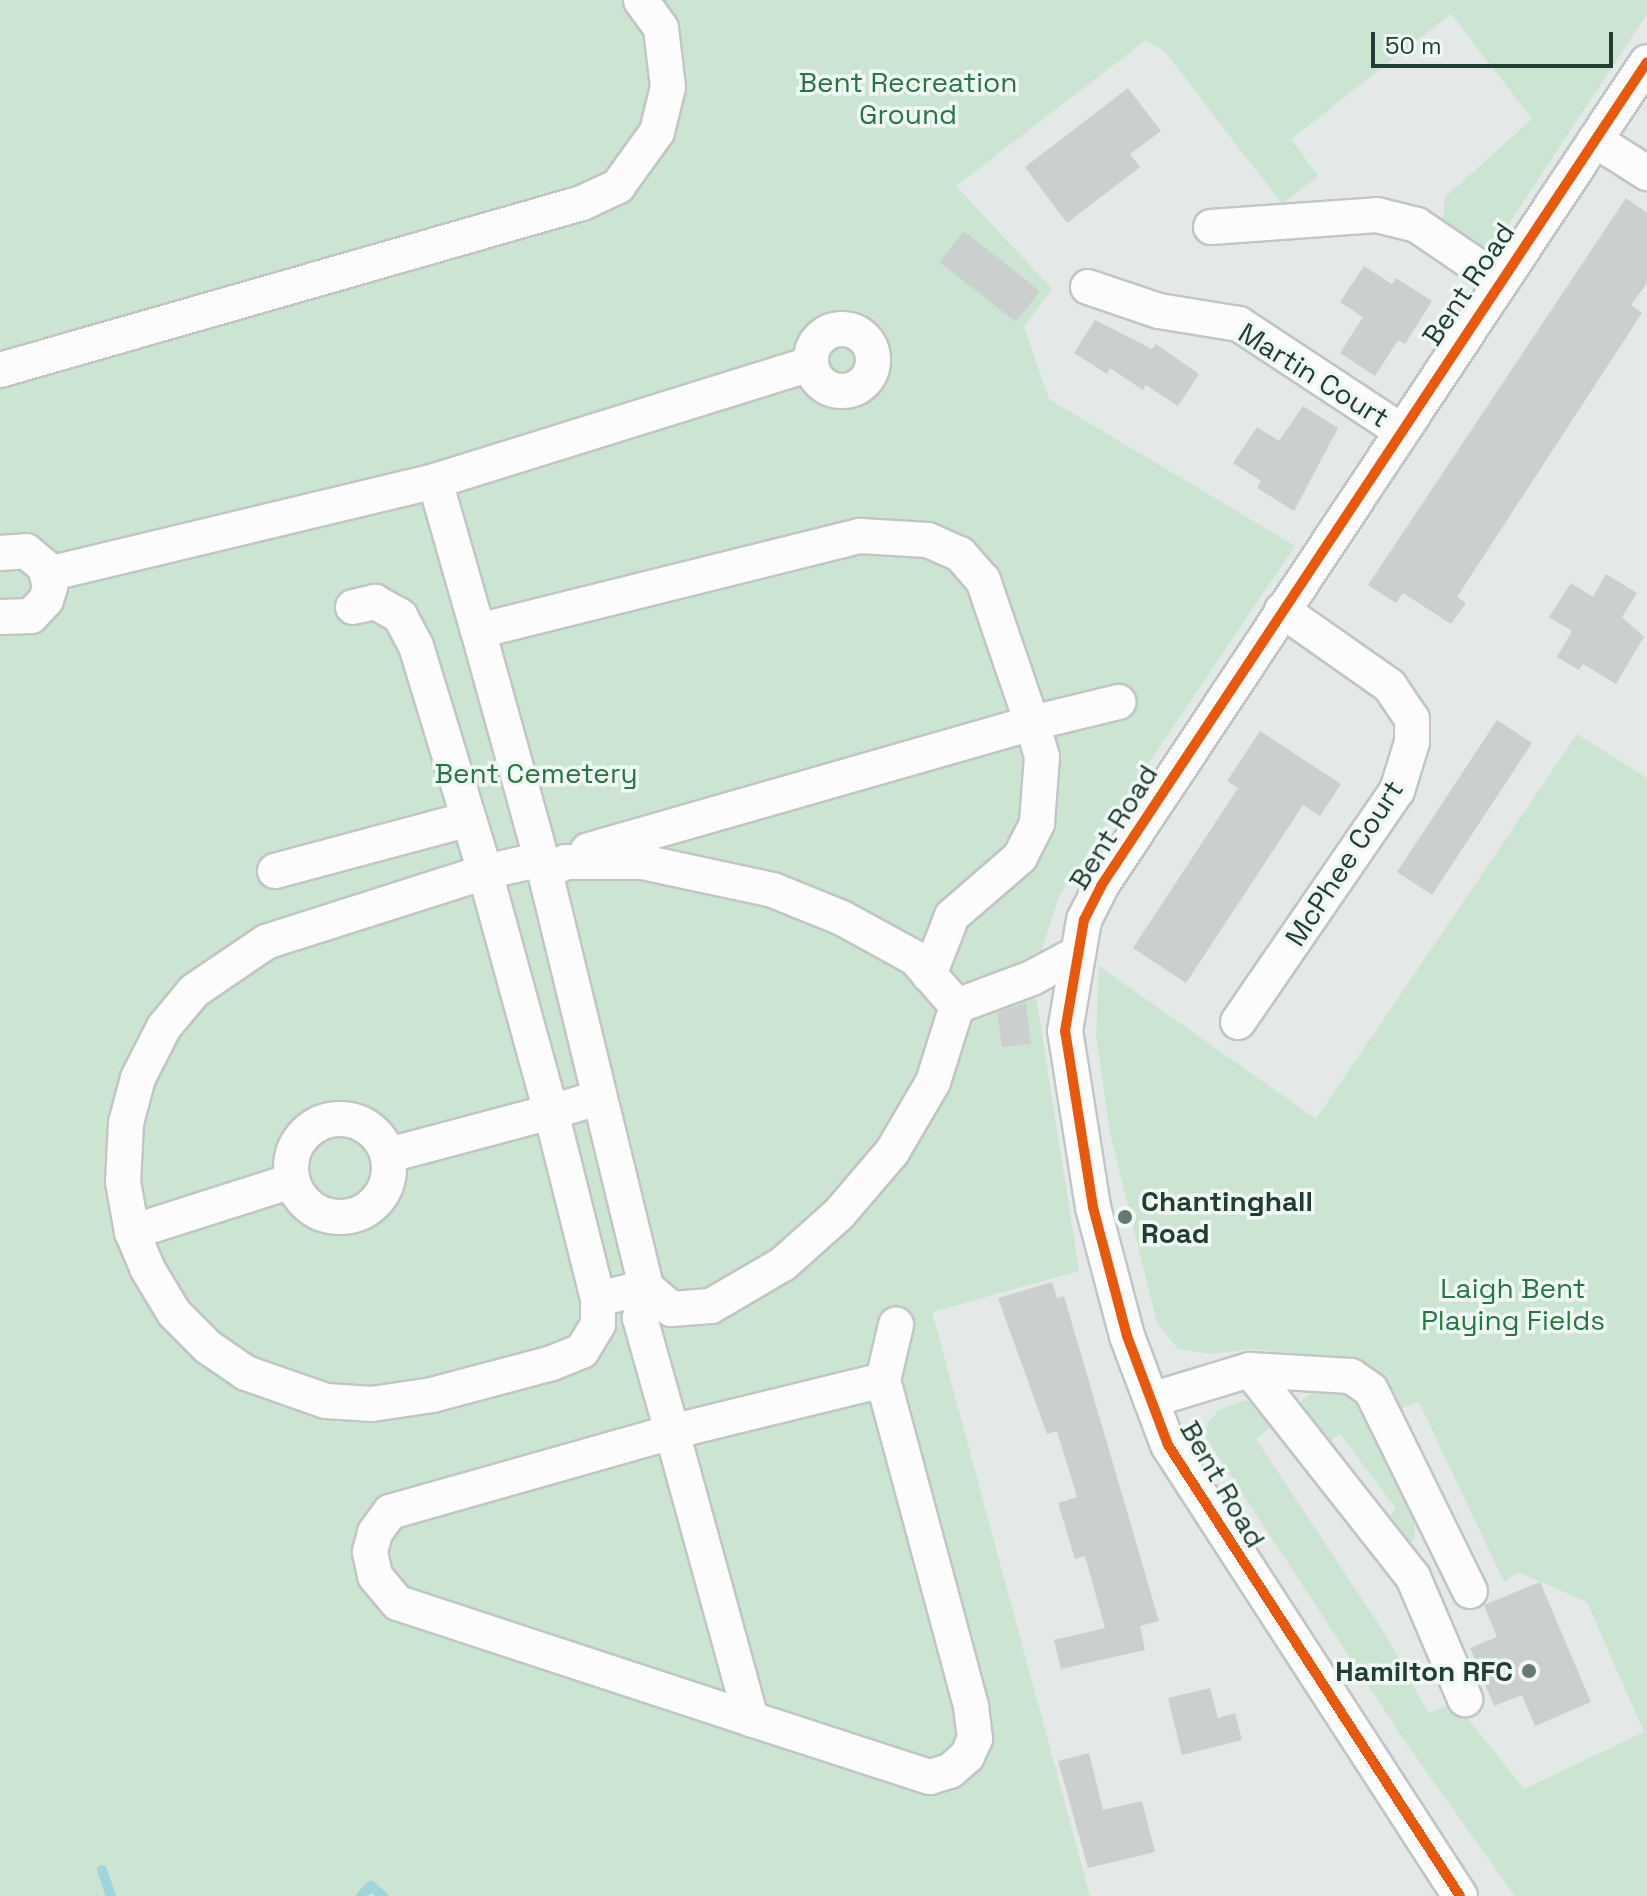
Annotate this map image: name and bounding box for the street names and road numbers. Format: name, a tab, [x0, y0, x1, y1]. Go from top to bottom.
street label: Bent Road	[1415, 216, 1521, 352]
street label: Martin Court	[1233, 315, 1395, 435]
street label: Bent Road	[1061, 758, 1165, 896]
street label: McPhee Court	[1278, 774, 1410, 952]
street label: Bent Road	[1173, 1415, 1273, 1553]

